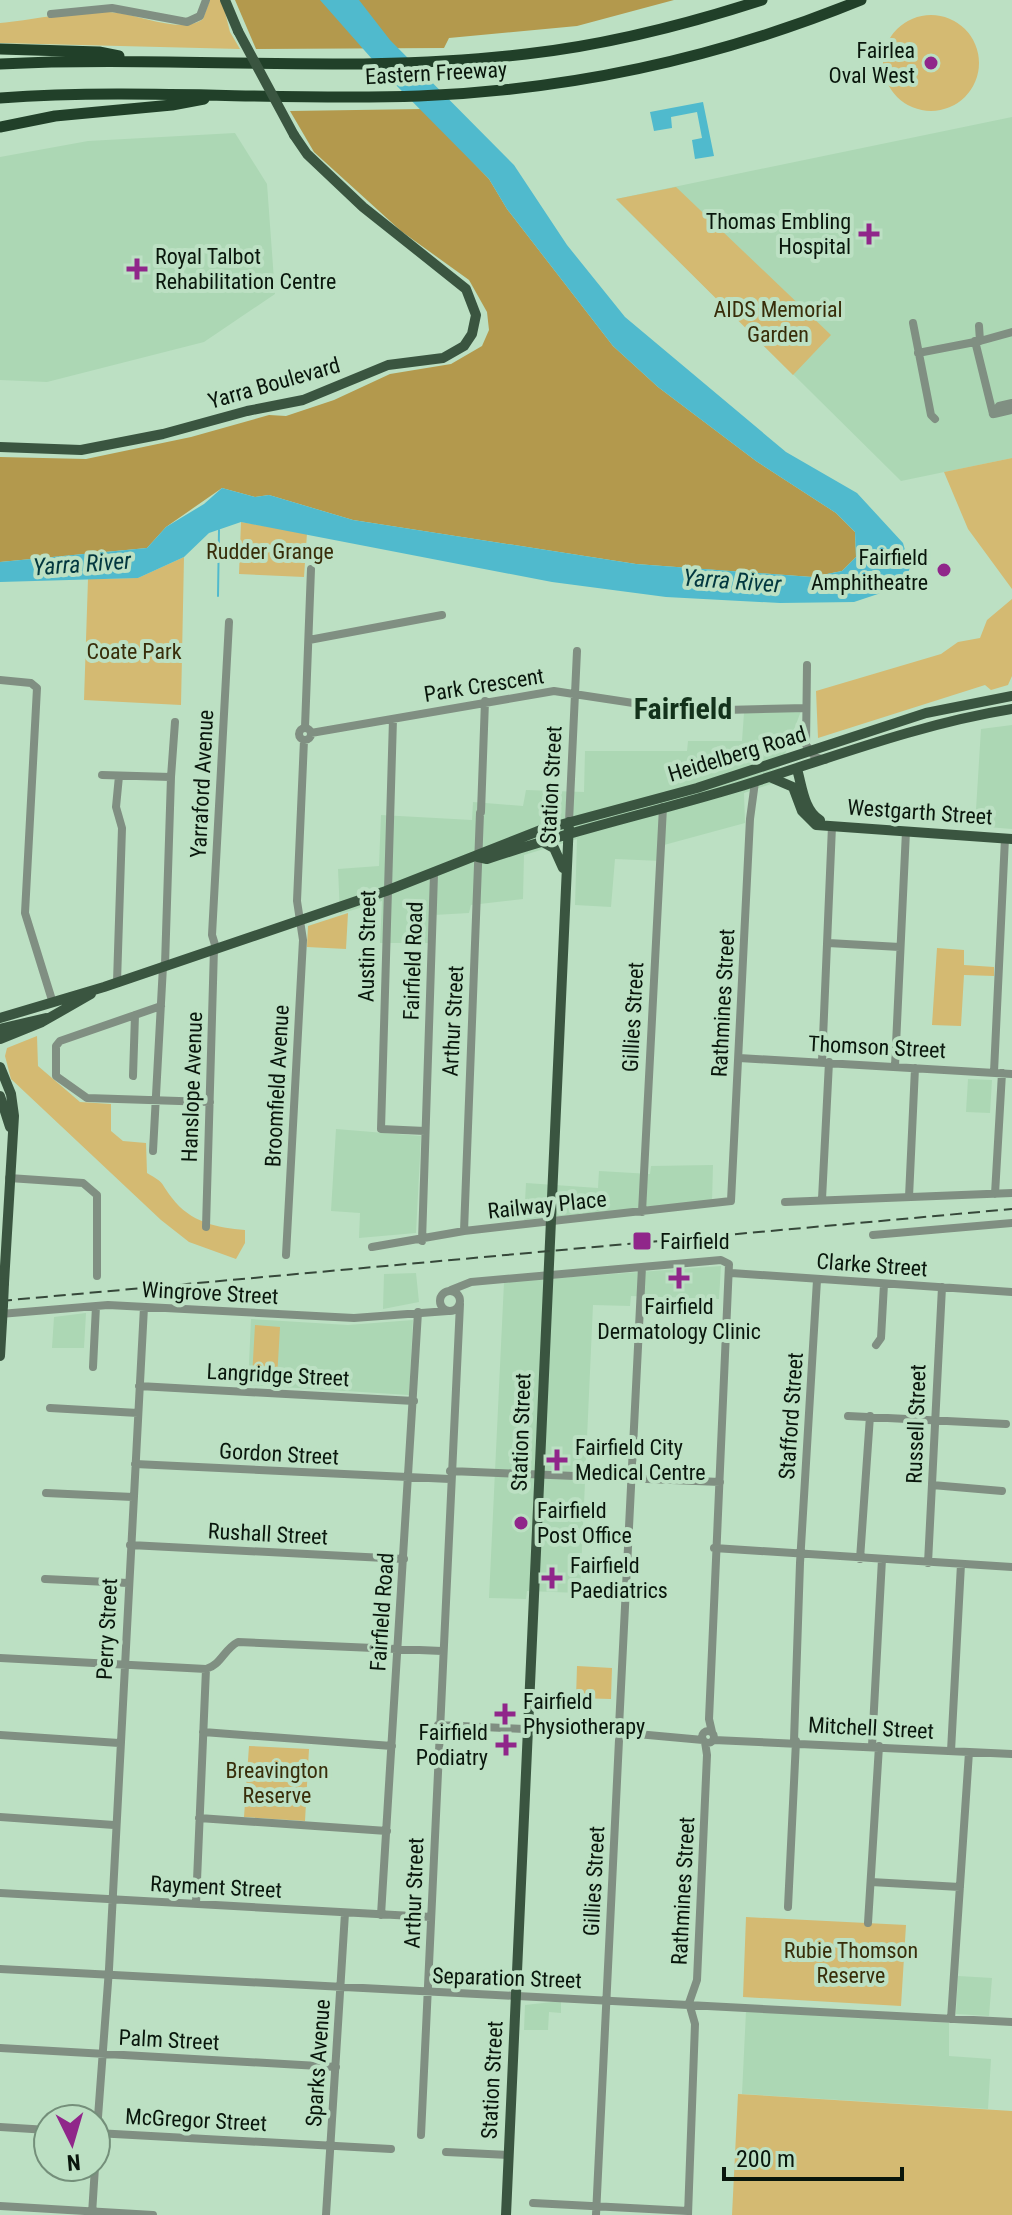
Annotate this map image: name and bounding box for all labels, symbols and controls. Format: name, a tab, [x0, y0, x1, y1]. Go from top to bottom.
place label: Fairlea Oval West	[829, 38, 915, 88]
marker: Fairlea Oval West	[922, 54, 940, 72]
street label: Eastern Freeway	[364, 57, 508, 89]
place label: Thomas Embling Hospital	[706, 209, 851, 259]
marker: Thomas Embling Hospital	[858, 223, 880, 245]
place label: Royal Talbot Rehabilitation Centre	[155, 244, 336, 294]
marker: Royal Talbot Rehabilitation Centre	[126, 258, 148, 280]
park label: AIDS Memorial Garden	[713, 297, 843, 347]
street label: Yarra Boulevard	[205, 352, 343, 414]
park label: Rudder Grange	[206, 539, 334, 564]
place label: Fairfield Amphitheatre	[811, 545, 928, 595]
water label: Yarra River	[32, 547, 133, 581]
marker: Fairfield Amphitheatre	[935, 561, 953, 579]
water label: Yarra River	[682, 564, 783, 598]
park label: Coate Park	[86, 639, 182, 664]
street label: Park Crescent	[422, 663, 546, 707]
district label: Fairfield	[634, 691, 732, 726]
street label: Yarraford Avenue	[186, 709, 218, 859]
street label: Heidelberg Road	[665, 721, 809, 787]
street label: Station Street	[535, 725, 567, 845]
street label: Westgarth Street	[846, 794, 994, 830]
street label: Austin Street	[354, 890, 380, 1002]
street label: Fairfield Road	[398, 901, 428, 1021]
street label: Rathmines Street	[707, 928, 739, 1078]
street label: Gillies Street	[618, 961, 648, 1073]
street label: Arthur Street	[438, 965, 468, 1077]
street label: Broomfield Avenue	[260, 1004, 294, 1168]
street label: Hanslope Avenue	[177, 1011, 207, 1163]
street label: Thomson Street	[807, 1031, 947, 1063]
street label: Railway Place	[486, 1186, 608, 1224]
place label: Fairfield	[660, 1229, 730, 1254]
marker: Fairfield	[631, 1230, 653, 1252]
street label: Clarke Street	[816, 1249, 928, 1281]
marker: Fairfield Dermatology Clinic	[668, 1267, 690, 1289]
street label: Wingrove Street	[141, 1277, 279, 1309]
place label: Fairfield Dermatology Clinic	[597, 1294, 761, 1344]
street label: Stafford Street	[774, 1352, 808, 1480]
street label: Langridge Street	[206, 1359, 350, 1391]
street label: Russell Street	[901, 1364, 931, 1484]
street label: Station Street	[506, 1372, 536, 1492]
place label: Fairfield City Medical Centre	[575, 1435, 705, 1485]
street label: Gordon Street	[219, 1438, 339, 1470]
marker: Fairfield City Medical Centre	[546, 1449, 568, 1471]
place label: Fairfield Post Office	[537, 1498, 632, 1548]
marker: Fairfield Post Office	[512, 1514, 530, 1532]
street label: Rushall Street	[207, 1518, 329, 1550]
street label: Fairfield Road	[365, 1552, 399, 1672]
place label: Fairfield Paediatrics	[570, 1553, 668, 1603]
marker: Fairfield Paediatrics	[541, 1567, 563, 1589]
street label: Perry Street	[92, 1578, 122, 1680]
place label: Fairfield Physiotherapy	[523, 1689, 645, 1739]
marker: Fairfield Physiotherapy	[494, 1703, 516, 1725]
street label: Mitchell Street	[807, 1712, 935, 1744]
place label: Fairfield Podiatry	[416, 1720, 488, 1770]
marker: Fairfield Podiatry	[495, 1734, 517, 1756]
park label: Breavington Reserve	[225, 1758, 329, 1808]
street label: Rathmines Street	[667, 1816, 699, 1966]
street label: Gillies Street	[579, 1825, 609, 1937]
street label: Arthur Street	[400, 1837, 428, 1949]
street label: Rayment Street	[149, 1871, 283, 1903]
park label: Rubie Thomson Reserve	[784, 1938, 918, 1988]
street label: Separation Street	[432, 1963, 582, 1993]
street label: Sparks Avenue	[301, 1998, 335, 2128]
street label: Station Street	[476, 2020, 508, 2140]
street label: Palm Street	[118, 2025, 220, 2055]
north arrow	[32, 2103, 112, 2183]
street label: McGregor Street	[125, 2104, 267, 2136]
scale bar	[724, 2131, 902, 2181]
text: 200 m	[736, 2145, 795, 2173]
text: N	[66, 2149, 82, 2175]

